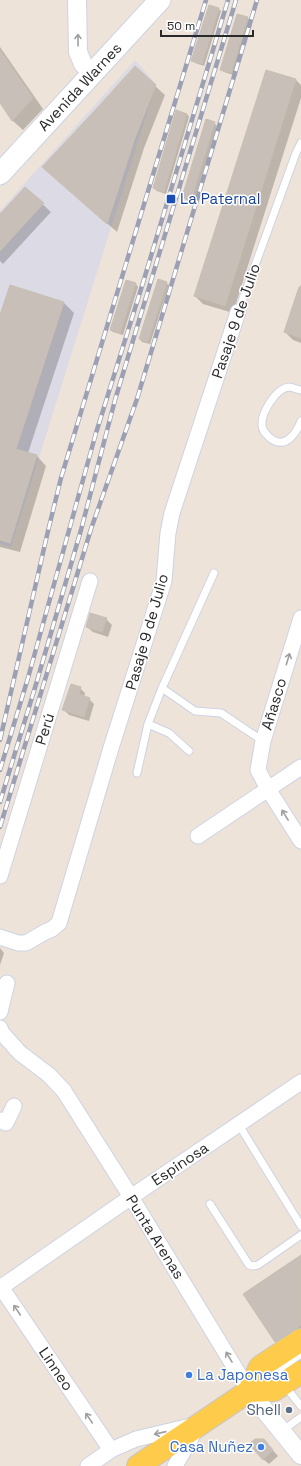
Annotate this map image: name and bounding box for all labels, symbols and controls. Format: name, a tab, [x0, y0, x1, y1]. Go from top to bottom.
scale bar	[161, 12, 253, 38]
text: 50 m	[167, 18, 195, 34]
one-way arrow	[74, 34, 82, 47]
street label: Avenida Warnes	[34, 38, 126, 135]
place label: La Paternal	[180, 189, 260, 208]
marker: La Paternal	[165, 193, 177, 205]
street label: Pasaje 9 de Julio	[207, 261, 264, 381]
street label: Pasaje 9 de Julio	[121, 572, 172, 692]
one-way arrow	[285, 653, 292, 666]
street label: Añasco	[257, 676, 290, 732]
street label: Perú	[31, 711, 58, 747]
one-way arrow	[280, 809, 288, 821]
street label: Espinosa	[148, 1137, 212, 1190]
street label: Punta Arenas	[122, 1191, 189, 1282]
one-way arrow	[13, 1305, 21, 1316]
street label: Linneo	[35, 1343, 78, 1394]
one-way arrow	[225, 1352, 233, 1363]
place label: La Japonesa	[197, 1365, 289, 1384]
marker: La Japonesa	[184, 1370, 194, 1380]
place label: Shell	[246, 1400, 281, 1419]
marker: Shell	[284, 1405, 294, 1415]
one-way arrow	[85, 1413, 93, 1424]
one-way arrow	[154, 1430, 167, 1437]
place label: Casa Nuñez	[170, 1437, 253, 1456]
marker: Casa Nuñez	[256, 1442, 266, 1452]

